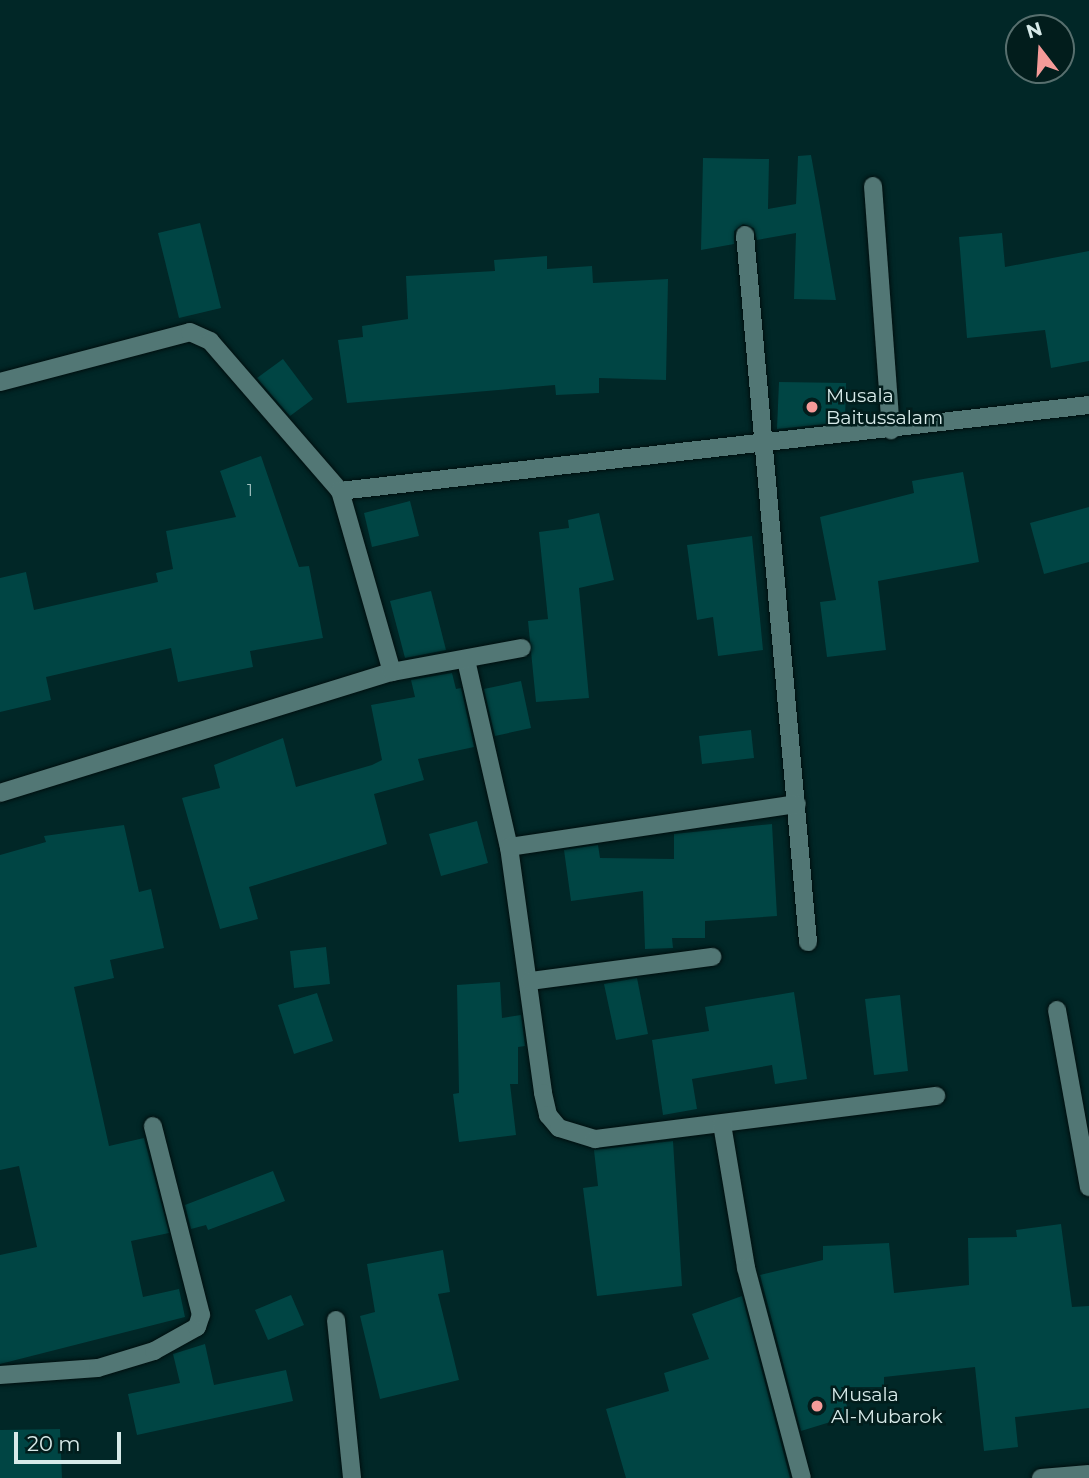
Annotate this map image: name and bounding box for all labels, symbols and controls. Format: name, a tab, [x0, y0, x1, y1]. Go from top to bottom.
north arrow	[1005, 14, 1075, 84]
text: N	[1024, 17, 1045, 44]
place label: Musala Baitussalam	[826, 385, 943, 429]
marker: Musala Baitussalam	[804, 399, 820, 415]
house number: 1	[247, 481, 253, 501]
place label: Musala Al-Mubarok	[831, 1384, 943, 1428]
marker: Musala Al-Mubarok	[809, 1398, 825, 1414]
scale bar	[18, 1418, 124, 1462]
text: 20 m	[27, 1431, 81, 1456]

